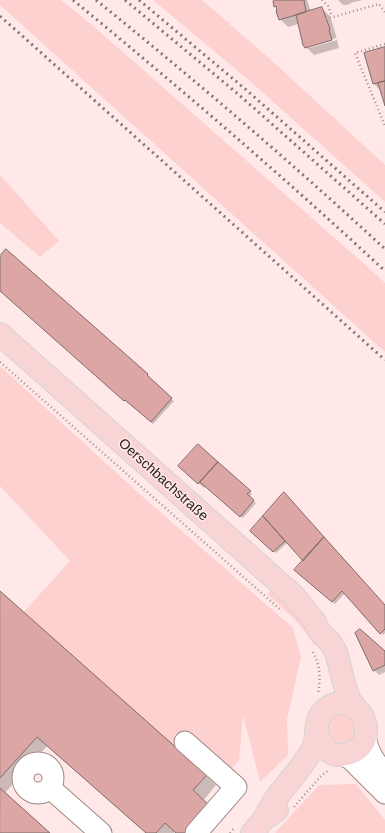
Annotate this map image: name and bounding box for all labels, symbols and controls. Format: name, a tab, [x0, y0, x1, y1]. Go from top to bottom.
street label: Oerschbachstraße	[115, 435, 211, 525]

